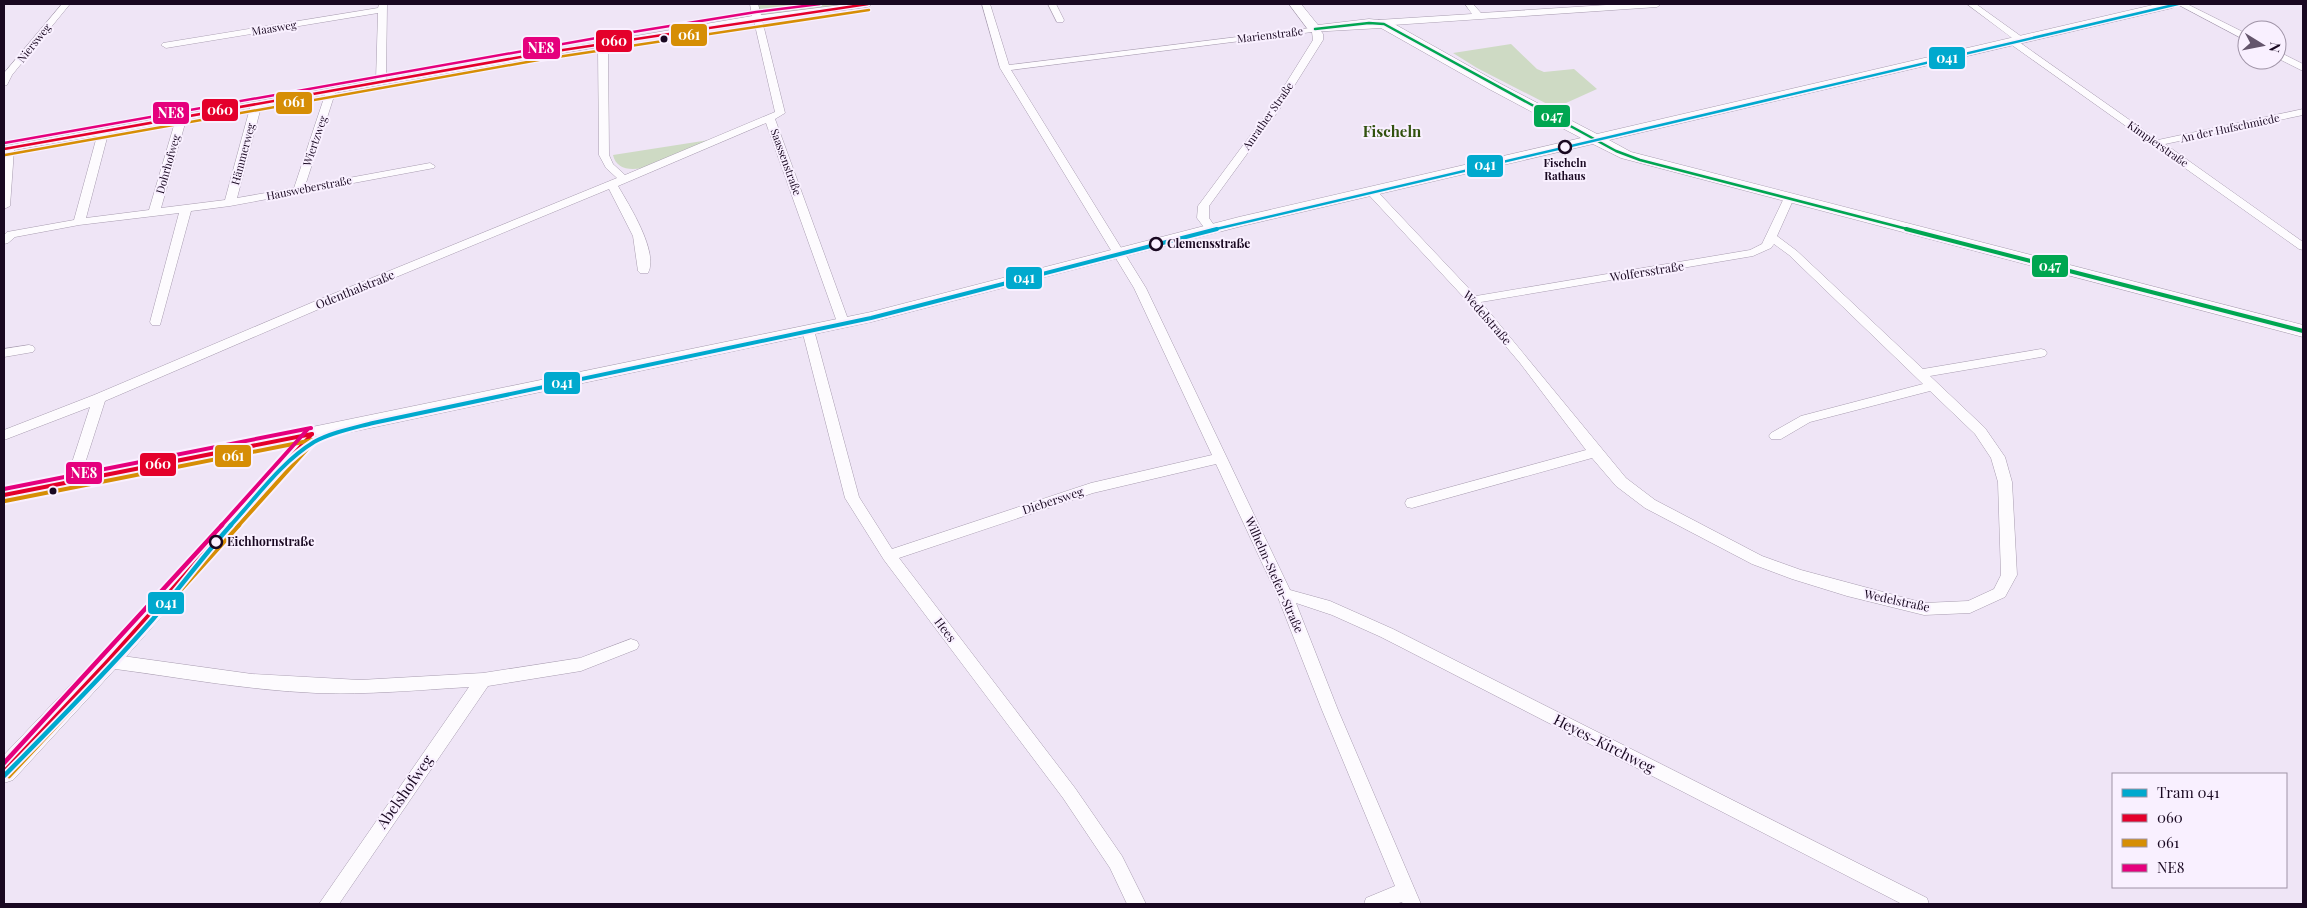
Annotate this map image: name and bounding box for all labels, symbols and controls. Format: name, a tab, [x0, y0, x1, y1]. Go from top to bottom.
street label: Maasweg	[250, 17, 298, 38]
street label: Niersweg	[13, 20, 54, 65]
north arrow	[2237, 20, 2287, 70]
line badge: 061	[670, 23, 708, 47]
street label: Marienstraße	[1236, 23, 1304, 46]
text: 061	[678, 25, 700, 44]
line badge: 060	[595, 29, 633, 53]
text: 060	[601, 31, 627, 50]
unlabelled marker	[659, 34, 669, 44]
line badge: NE8	[522, 36, 561, 60]
text: NE8	[528, 38, 555, 57]
text: N	[2265, 41, 2286, 54]
line badge: 041	[1928, 46, 1966, 70]
text: 041	[1936, 48, 1958, 67]
street label: Anrather Straße	[1238, 79, 1297, 153]
line badge: 061	[275, 91, 313, 115]
text: 061	[283, 92, 305, 111]
line badge: 060	[201, 98, 239, 122]
text: 060	[207, 100, 233, 119]
line badge: NE8	[152, 101, 190, 125]
text: NE8	[158, 103, 185, 122]
line badge: 047	[1533, 104, 1571, 128]
text: 047	[1541, 106, 1564, 125]
street label: An der Hufschmiede	[2178, 110, 2281, 146]
street label: Wiertzweg	[299, 114, 330, 169]
street label: Kimplerstraße	[2125, 117, 2192, 170]
street label: Hämmerweg	[227, 121, 258, 186]
district label: Fischeln	[1363, 121, 1422, 141]
street label: Saassenstraße	[767, 126, 806, 198]
street label: Dohrhofweg	[152, 132, 183, 195]
marker: Fischeln Rathaus	[1558, 140, 1572, 154]
line badge: 041	[1466, 154, 1504, 178]
text: 041	[1474, 155, 1496, 174]
place label: Fischeln Rathaus	[1544, 155, 1587, 183]
street label: Hausweberstraße	[265, 172, 353, 203]
place label: Clemensstraße	[1167, 235, 1250, 251]
marker: Clemensstraße	[1149, 237, 1163, 251]
line badge: 047	[2031, 254, 2069, 278]
text: 047	[2039, 256, 2062, 275]
street label: Wolfersstraße	[1608, 257, 1685, 285]
street label: Odenthalstraße	[313, 266, 396, 312]
line badge: 041	[1005, 266, 1043, 290]
text: 041	[1013, 268, 1035, 287]
street label: Wedelstraße	[1459, 286, 1516, 348]
line badge: 041	[543, 371, 581, 395]
text: 041	[551, 373, 573, 392]
line badge: 061	[214, 444, 252, 468]
text: 061	[222, 446, 244, 465]
line badge: 060	[139, 452, 177, 477]
text: 060	[145, 454, 171, 473]
line badge: NE8	[65, 461, 103, 485]
text: NE8	[71, 463, 98, 482]
street label: Diebersweg	[1020, 482, 1086, 517]
unlabelled marker	[48, 486, 58, 496]
street label: Wilhelm-Stefen-Straße	[1242, 513, 1308, 635]
place label: Eichhornstraße	[227, 533, 314, 549]
marker: Eichhornstraße	[209, 535, 223, 549]
street label: Wedelstraße	[1862, 585, 1931, 615]
line badge: 041	[147, 591, 185, 615]
text: 041	[155, 593, 177, 612]
street label: Hees	[931, 614, 960, 645]
street label: Heyes-Kirchweg	[1550, 709, 1659, 777]
street label: Abelshofweg	[371, 751, 437, 833]
legend	[2112, 773, 2287, 888]
text: Tram 041	[2157, 782, 2220, 802]
text: 060	[2157, 807, 2183, 827]
text: 061	[2157, 832, 2180, 852]
text: NE8	[2157, 857, 2185, 877]

